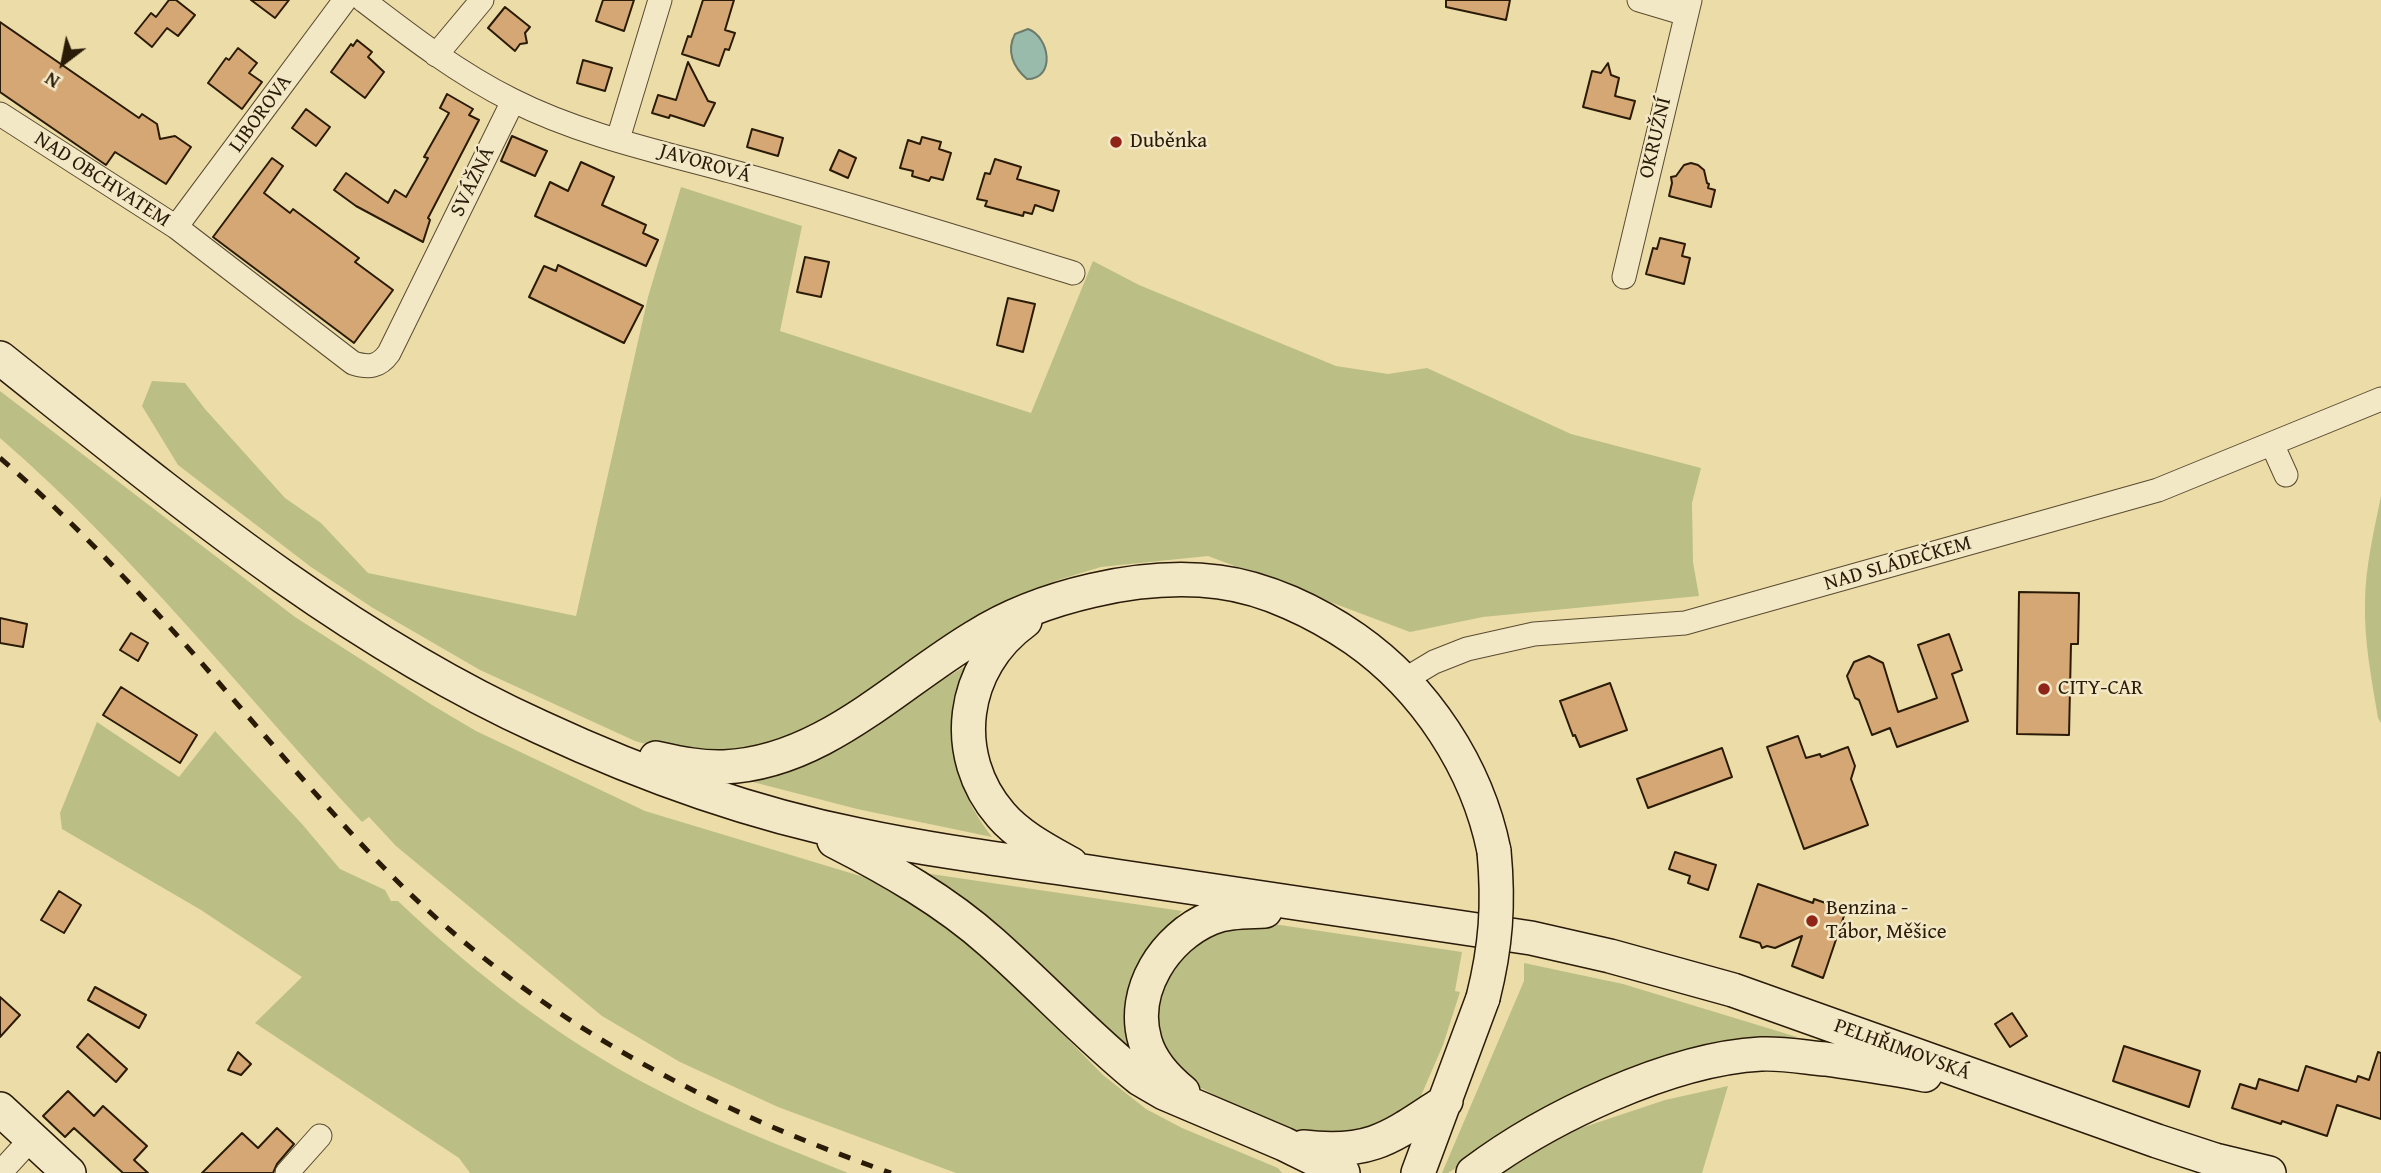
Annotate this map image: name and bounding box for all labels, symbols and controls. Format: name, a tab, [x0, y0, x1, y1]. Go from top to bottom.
north arrow	[28, 28, 98, 98]
text: N	[39, 66, 65, 96]
street label: LIBOROVA	[224, 70, 298, 158]
street label: OKRUŽNÍ	[1634, 95, 1678, 181]
street label: NAD OBCHVATEM	[29, 127, 175, 233]
place label: Duběnka	[1130, 129, 1207, 155]
marker: Duběnka	[1108, 134, 1124, 150]
street label: JAVOROVÁ	[656, 139, 754, 189]
street label: SVÁŽNÁ	[445, 143, 501, 221]
street label: NAD SLÁDEČKEM	[1821, 531, 1975, 597]
place label: CITY-CAR	[2058, 676, 2143, 702]
marker: CITY-CAR	[2036, 681, 2052, 697]
place label: Benzina - Tábor, Měšice	[1826, 896, 1947, 946]
marker: Benzina - Tábor, Měšice	[1804, 913, 1820, 929]
street label: PELHŘIMOVSKÁ	[1830, 1014, 1974, 1086]

